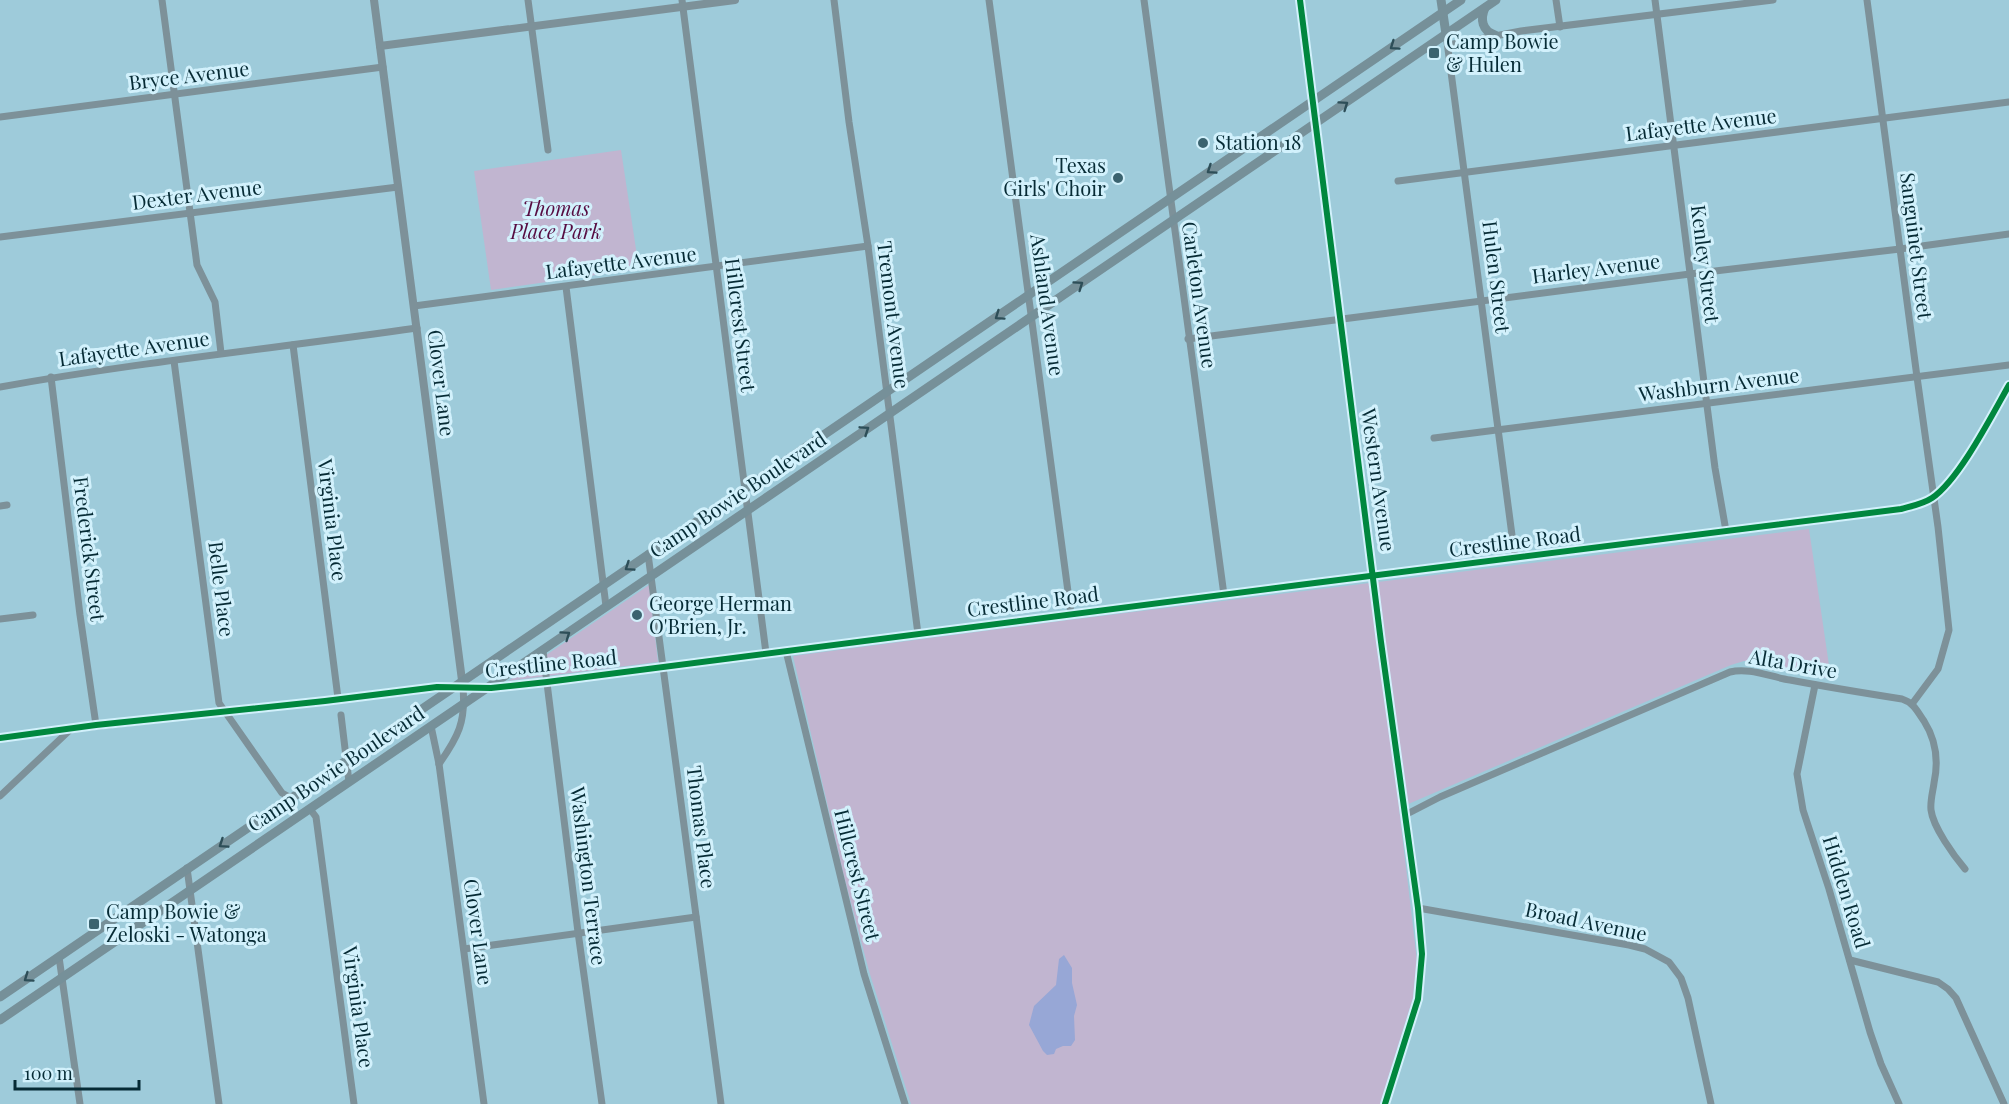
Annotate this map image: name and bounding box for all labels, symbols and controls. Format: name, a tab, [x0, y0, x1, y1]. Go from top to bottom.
place label: Camp Bowie & Hulen	[1446, 27, 1559, 77]
one-way arrow	[1390, 39, 1401, 50]
marker: Camp Bowie & Hulen	[1427, 46, 1441, 60]
street label: Bryce Avenue	[127, 54, 251, 95]
one-way arrow	[1338, 101, 1349, 112]
street label: Lafayette Avenue	[1624, 101, 1778, 146]
place label: Station 18	[1215, 128, 1301, 155]
marker: Station 18	[1196, 136, 1210, 150]
place label: Texas Girls' Choir	[1003, 151, 1106, 201]
one-way arrow	[1207, 163, 1218, 174]
marker: Texas Girls' Choir	[1111, 171, 1125, 185]
street label: Sanguinet Street	[1895, 171, 1940, 322]
street label: Dexter Avenue	[130, 172, 263, 215]
park label: Thomas Place Park	[510, 194, 601, 244]
street label: Kenley Street	[1686, 203, 1727, 325]
street label: Hulen Street	[1477, 219, 1518, 335]
street label: Carleton Avenue	[1177, 220, 1224, 370]
street label: Ashland Avenue	[1025, 231, 1072, 377]
street label: Lafayette Avenue	[544, 239, 698, 284]
street label: Tremont Avenue	[872, 239, 917, 390]
street label: Harley Avenue	[1530, 246, 1661, 289]
street label: Hillcrest Street	[720, 256, 763, 394]
one-way arrow	[1072, 281, 1083, 292]
one-way arrow	[994, 309, 1005, 320]
street label: Lafayette Avenue	[57, 324, 211, 371]
street label: Clover Lane	[423, 328, 462, 438]
street label: Washburn Avenue	[1636, 360, 1801, 407]
street label: Western Avenue	[1356, 406, 1403, 553]
street label: Camp Bowie Boulevard	[643, 424, 831, 563]
one-way arrow	[859, 426, 870, 437]
street label: Virginia Place	[312, 456, 354, 582]
street label: Frederick Street	[68, 475, 113, 624]
street label: Crestline Road	[1447, 519, 1583, 562]
street label: Belle Place	[203, 540, 242, 638]
one-way arrow	[625, 560, 636, 571]
street label: Crestline Road	[965, 579, 1101, 622]
place label: George Herman O'Brien, Jr.	[649, 589, 792, 639]
marker: George Herman O'Brien, Jr.	[630, 608, 644, 622]
one-way arrow	[559, 631, 570, 642]
street label: Alta Drive	[1746, 641, 1839, 684]
street label: Crestline Road	[484, 642, 619, 683]
street label: Camp Bowie Boulevard	[241, 698, 429, 837]
street label: Thomas Place	[682, 764, 723, 890]
street label: Washington Terrace	[565, 784, 614, 967]
street label: Hillcrest Street	[829, 806, 888, 944]
street label: Hidden Road	[1817, 832, 1878, 952]
one-way arrow	[219, 837, 230, 848]
street label: Clover Lane	[459, 877, 500, 987]
street label: Broad Avenue	[1523, 894, 1650, 947]
place label: Camp Bowie & Zeloski - Watonga	[106, 897, 267, 947]
marker: Camp Bowie & Zeloski - Watonga	[87, 917, 101, 931]
street label: Virginia Place	[337, 943, 381, 1069]
one-way arrow	[24, 971, 35, 982]
scale bar	[15, 1053, 140, 1091]
text: 100 m	[24, 1061, 73, 1085]

